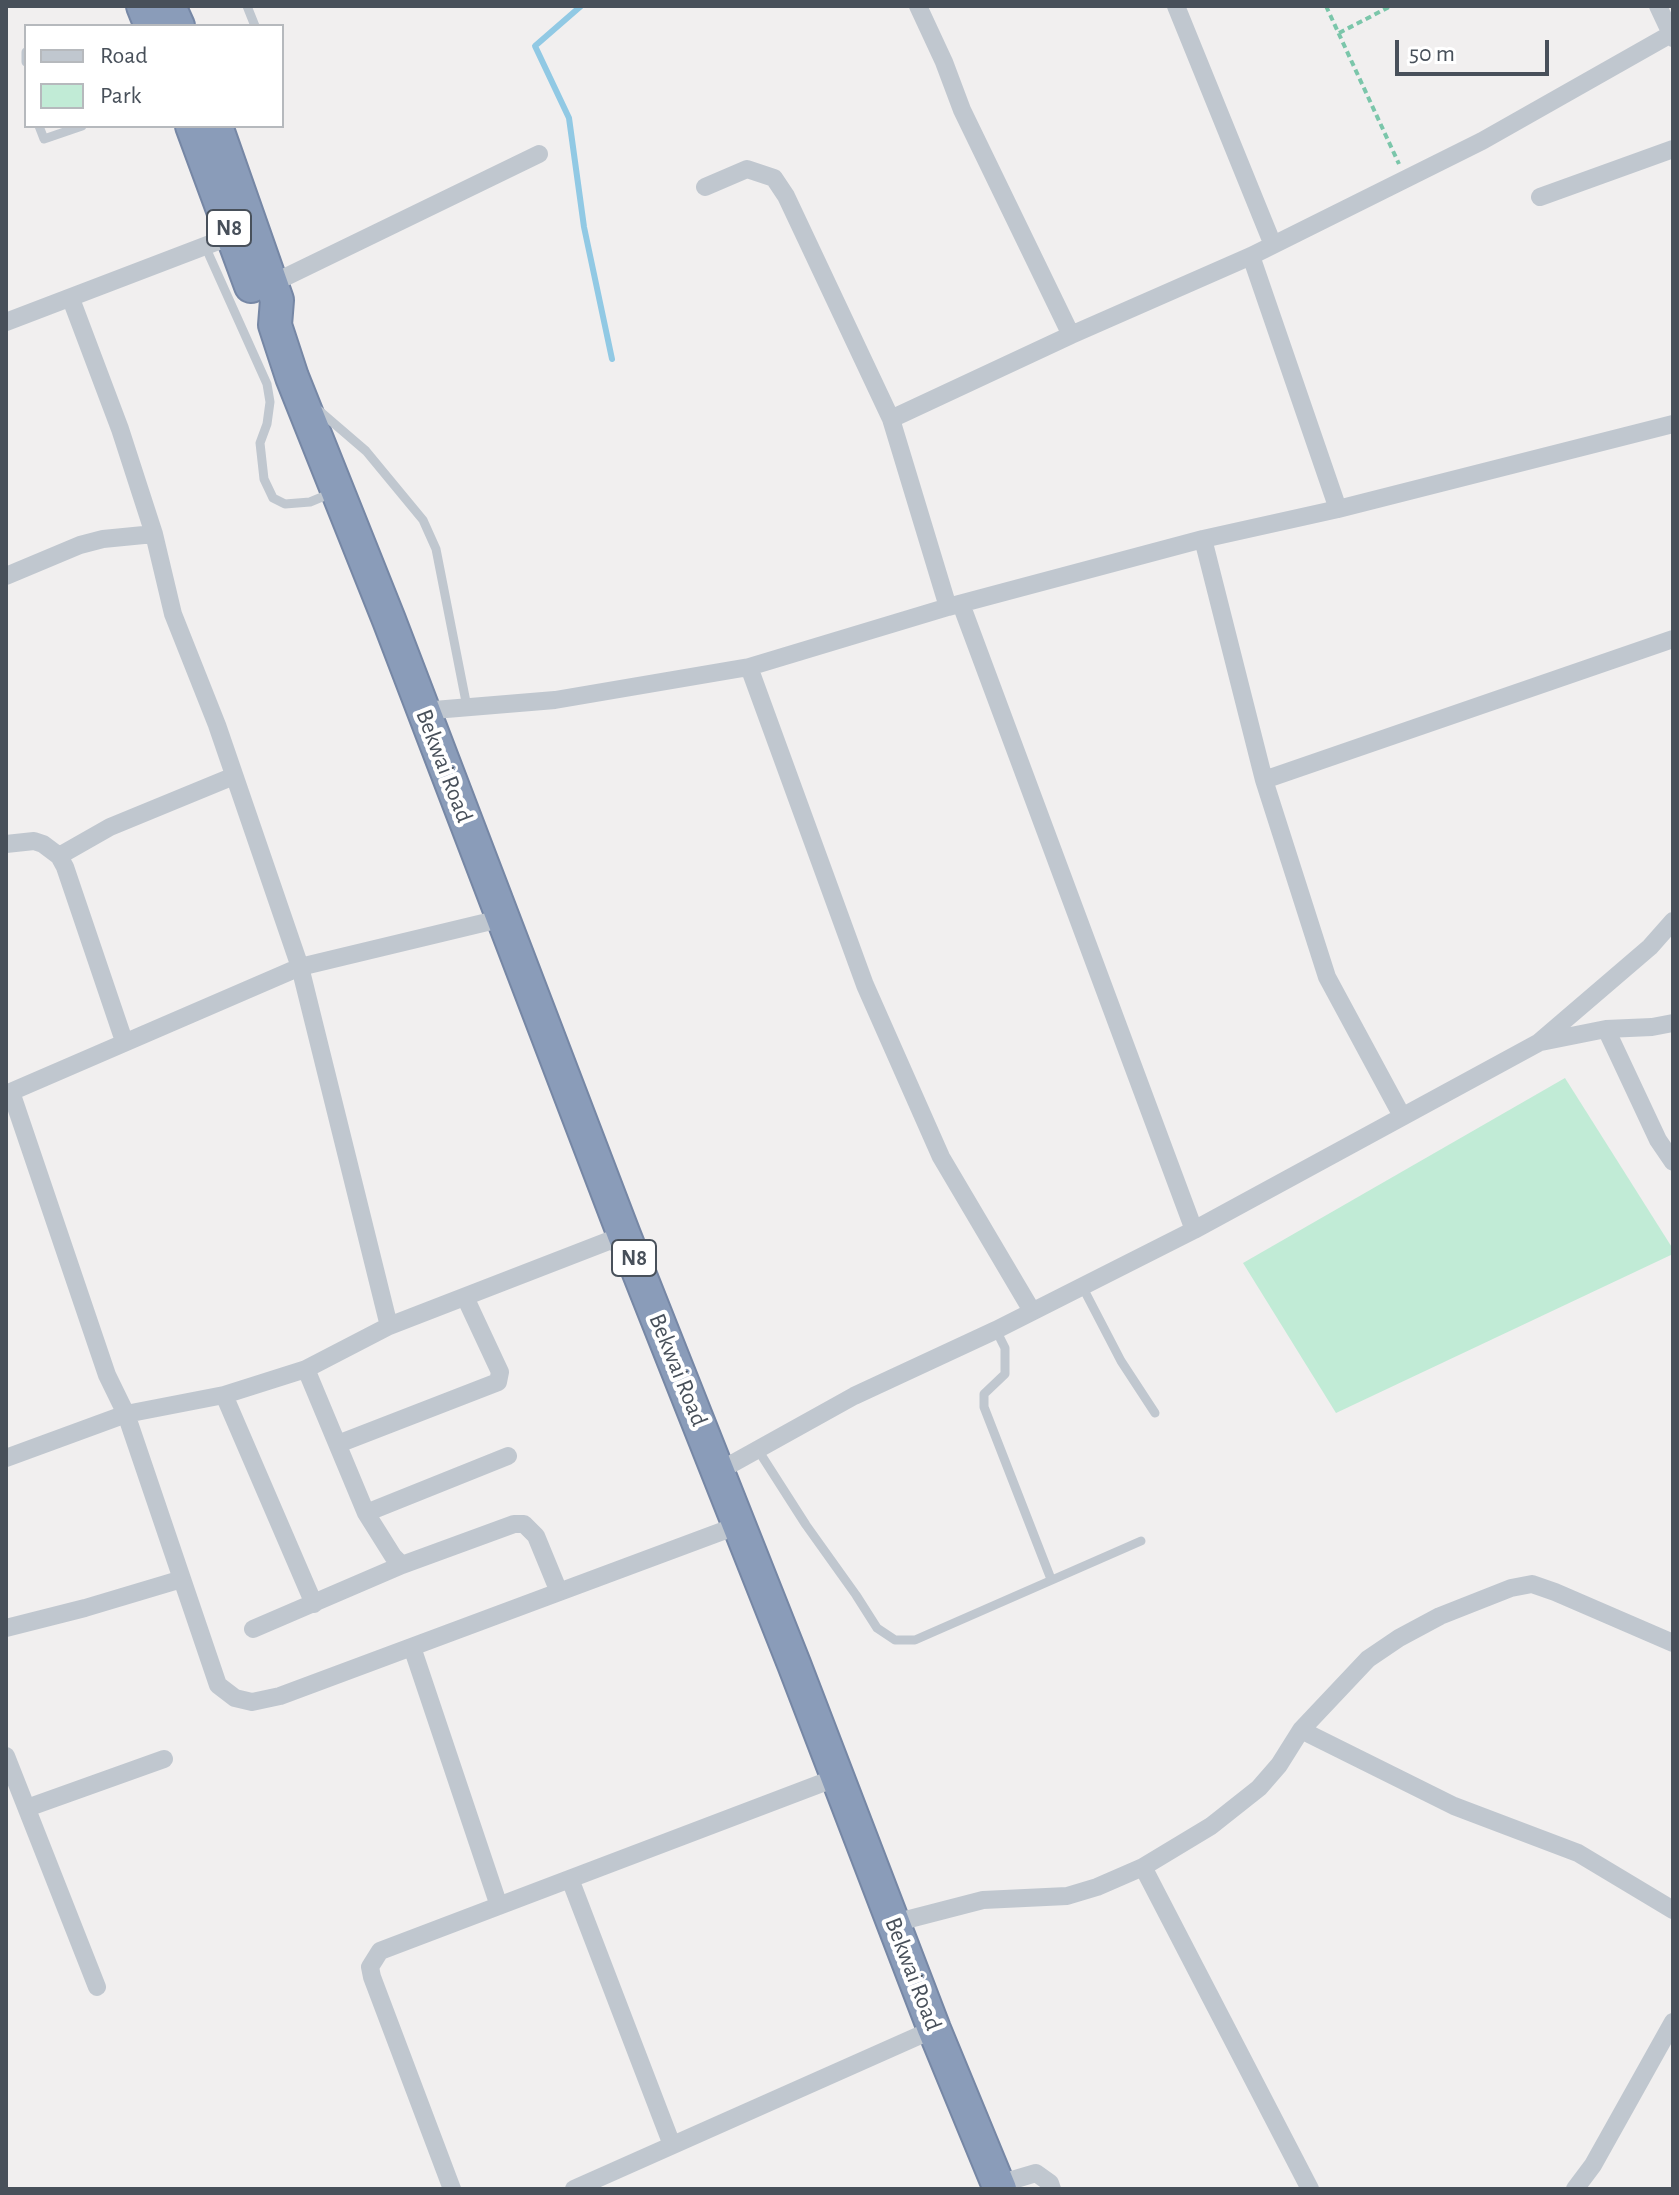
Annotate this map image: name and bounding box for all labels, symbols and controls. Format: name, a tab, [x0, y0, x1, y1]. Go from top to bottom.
legend	[24, 24, 284, 128]
scale bar	[1399, 24, 1553, 74]
text: 50 m	[1409, 42, 1455, 66]
text: Road	[100, 44, 148, 68]
text: Park	[100, 84, 141, 108]
road number: N8	[207, 210, 251, 246]
street label: Bekwai Road	[409, 705, 479, 827]
road number: N8	[612, 1240, 656, 1276]
street label: Bekwai Road	[642, 1309, 714, 1431]
street label: Bekwai Road	[878, 1913, 948, 2035]

